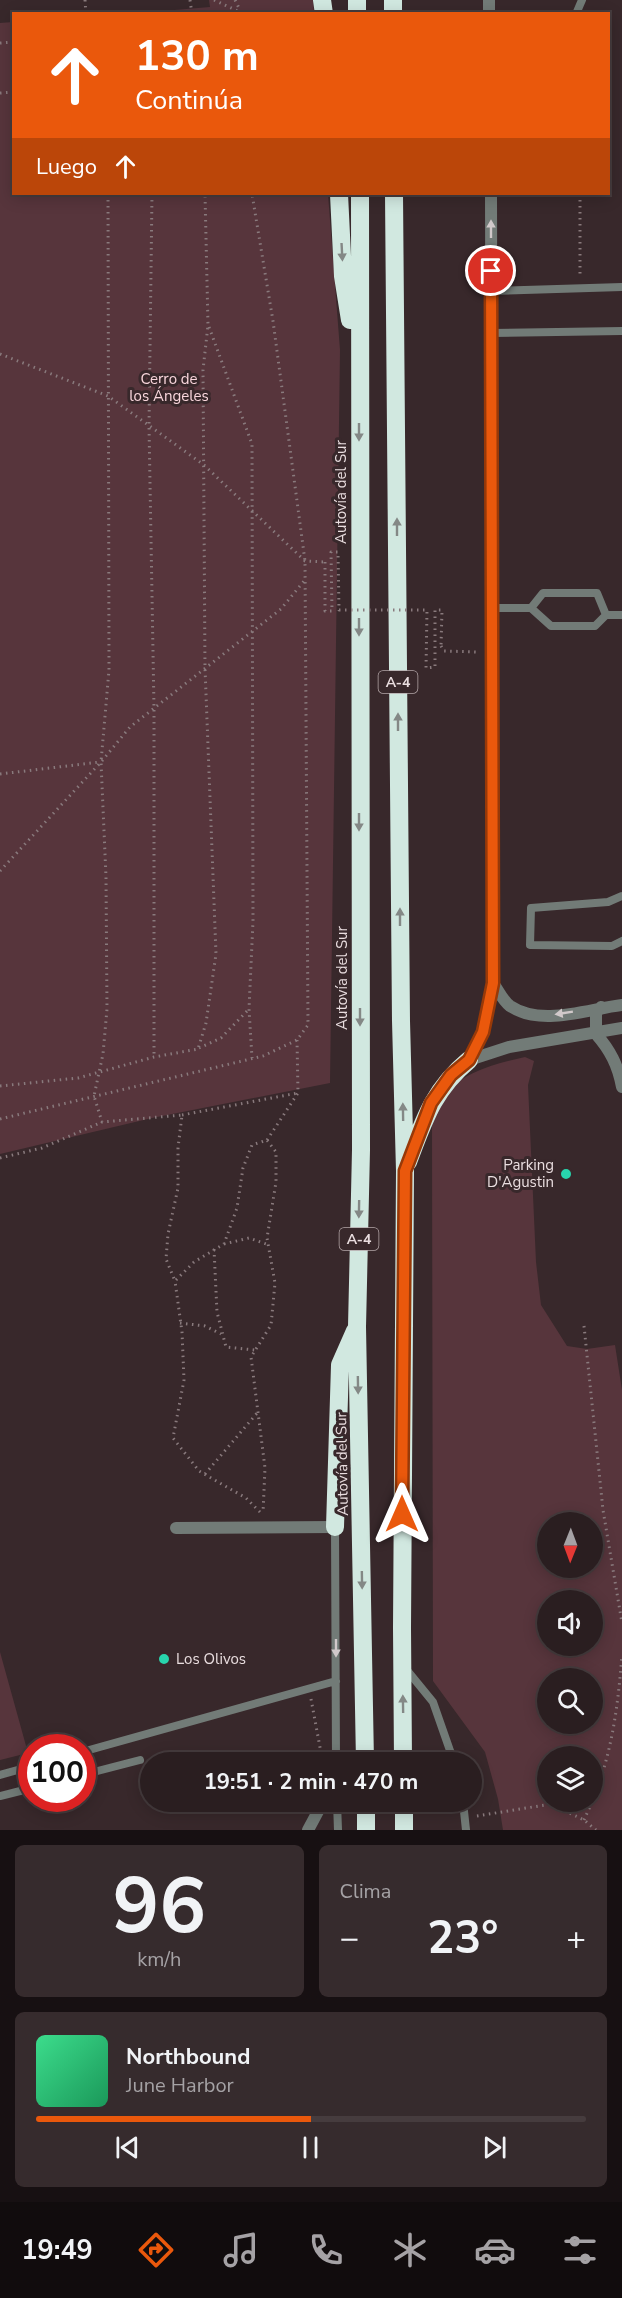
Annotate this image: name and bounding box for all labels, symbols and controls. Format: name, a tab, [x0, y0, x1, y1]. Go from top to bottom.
text: 130 m	[135, 28, 259, 85]
icon: ahead	[36, 36, 114, 114]
text: Continúa	[135, 82, 243, 119]
icon: ahead	[109, 150, 142, 183]
text: Luego	[36, 152, 97, 182]
one-way arrow	[486, 220, 496, 239]
one-way arrow	[337, 242, 346, 261]
pin	[465, 245, 516, 296]
icon: arrive	[474, 254, 507, 287]
park label: Cerro de los Ángeles	[129, 369, 209, 406]
one-way arrow	[354, 422, 364, 441]
street label: Autovía del Sur	[331, 439, 351, 544]
one-way arrow	[392, 518, 402, 537]
one-way arrow	[354, 617, 364, 636]
road number: A-4	[378, 671, 418, 693]
one-way arrow	[393, 713, 403, 732]
one-way arrow	[354, 812, 364, 831]
one-way arrow	[395, 908, 405, 927]
street label: Autovía del Sur	[332, 925, 352, 1030]
one-way arrow	[355, 1007, 365, 1026]
one-way arrow	[554, 1009, 573, 1018]
one-way arrow	[398, 1103, 408, 1122]
place label: Parking D'Agustin	[487, 1155, 554, 1192]
marker: Parking D'Agustin	[559, 1167, 573, 1181]
one-way arrow	[355, 1199, 364, 1218]
road number: A-4	[340, 1228, 378, 1250]
one-way arrow	[353, 1376, 363, 1395]
street label: Autovía del Sur	[331, 1411, 353, 1516]
position arrow	[370, 1482, 434, 1546]
north arrow	[537, 1512, 603, 1578]
map controls	[537, 1512, 603, 1812]
one-way arrow	[357, 1571, 366, 1590]
button: sound	[537, 1590, 603, 1656]
one-way arrow	[331, 1639, 341, 1658]
place label: Los Olivos	[176, 1649, 246, 1669]
marker: Los Olivos	[157, 1652, 171, 1666]
button: search	[537, 1668, 603, 1734]
one-way arrow	[398, 1695, 407, 1714]
speed limit sign: 100	[18, 1734, 96, 1812]
button: layers	[537, 1746, 603, 1812]
text: 19:51 · 2 min · 470 m	[204, 1767, 418, 1797]
text: 96	[112, 1853, 206, 1960]
text: Clima	[340, 1878, 391, 1905]
text: 23°	[427, 1908, 498, 1969]
text: −	[340, 1916, 359, 1961]
text: +	[566, 1916, 586, 1961]
text: km/h	[137, 1946, 181, 1973]
text: Northbound	[126, 2042, 250, 2072]
text: June Harbor	[126, 2072, 234, 2099]
icon: previous	[111, 2131, 144, 2164]
icon: pause	[294, 2131, 327, 2164]
icon: next	[478, 2131, 511, 2164]
icon: directions	[135, 2229, 177, 2271]
icon: music	[220, 2229, 262, 2271]
icon: phone	[305, 2229, 347, 2271]
icon: climate	[389, 2229, 431, 2271]
icon: car	[474, 2229, 516, 2271]
icon: filters	[559, 2229, 601, 2271]
text: 19:49	[21, 2232, 93, 2269]

